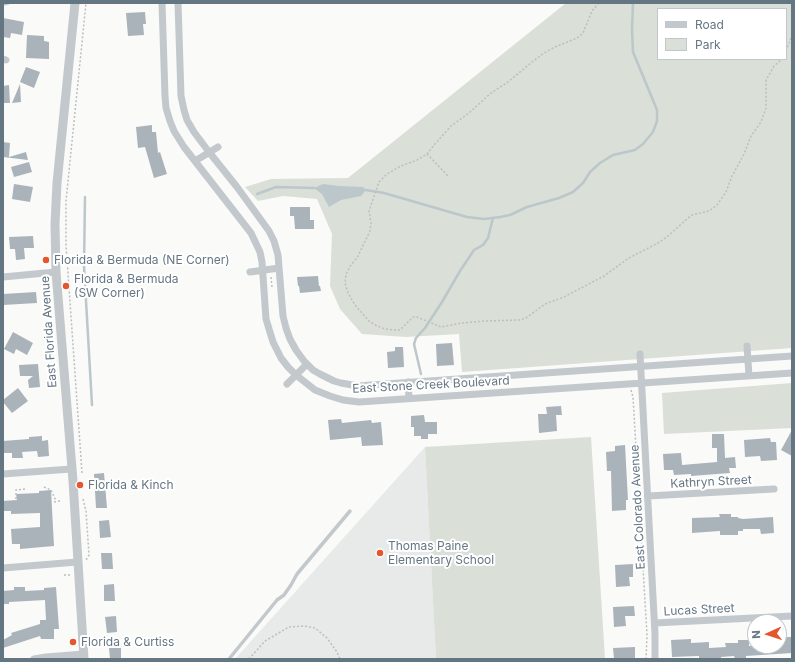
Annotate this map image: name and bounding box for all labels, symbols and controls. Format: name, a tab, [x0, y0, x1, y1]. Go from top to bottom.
legend	[657, 8, 787, 60]
text: Road	[695, 17, 724, 32]
text: Park	[695, 37, 721, 52]
place label: Florida & Bermuda (NE Corner)	[54, 253, 230, 267]
marker: Florida & Bermuda (NE Corner)	[41, 255, 51, 265]
place label: Florida & Bermuda (SW Corner)	[74, 272, 179, 300]
street label: East Florida Avenue	[38, 276, 60, 388]
marker: Florida & Bermuda (SW Corner)	[61, 281, 71, 291]
street label: East Stone Creek Boulevard	[352, 374, 510, 396]
street label: East Colorado Avenue	[628, 444, 648, 570]
street label: Kathryn Street	[670, 473, 752, 491]
place label: Florida & Kinch	[88, 478, 174, 492]
marker: Florida & Kinch	[75, 480, 85, 490]
place label: Thomas Paine Elementary School	[388, 539, 494, 567]
marker: Thomas Paine Elementary School	[375, 548, 385, 558]
street label: Lucas Street	[663, 601, 735, 619]
north arrow	[747, 614, 787, 654]
text: N	[749, 630, 763, 639]
place label: Florida & Curtiss	[81, 635, 174, 649]
marker: Florida & Curtiss	[68, 637, 78, 647]

